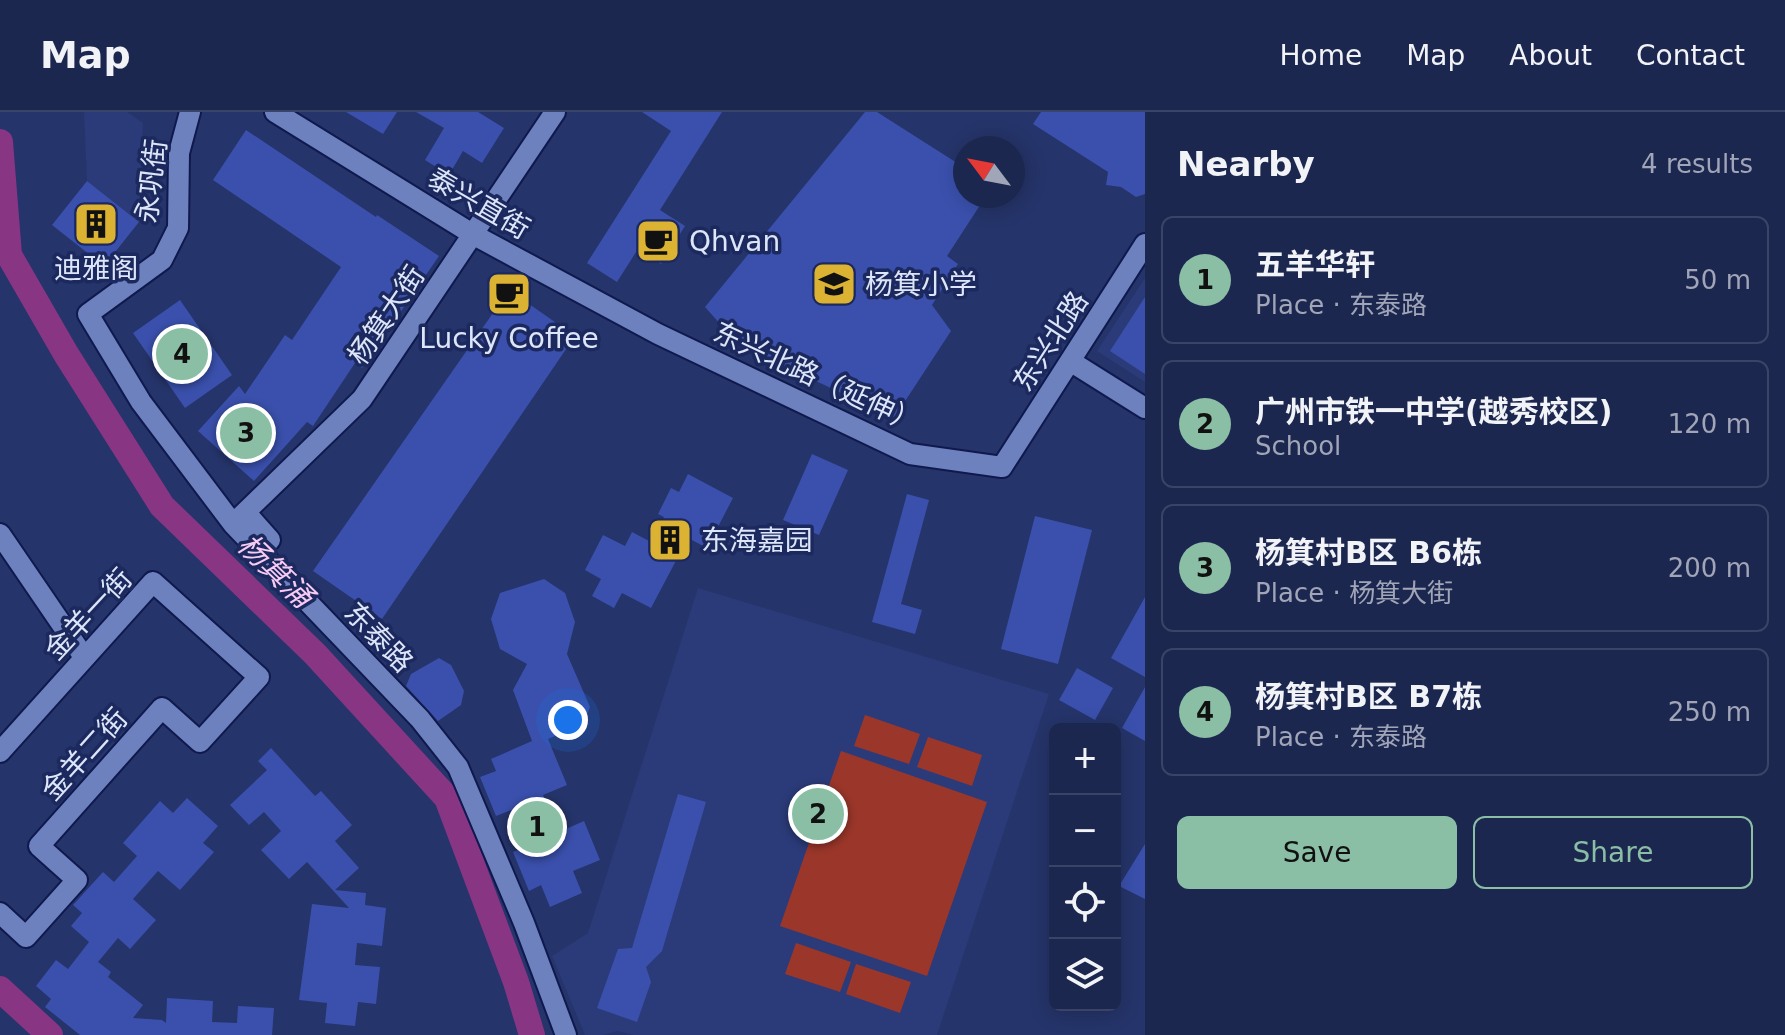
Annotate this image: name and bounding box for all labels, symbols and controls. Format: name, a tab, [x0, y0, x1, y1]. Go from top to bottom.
text: Map	[40, 33, 131, 77]
text: Home	[1279, 39, 1362, 72]
text: Map	[1406, 39, 1465, 72]
text: About	[1509, 39, 1592, 72]
text: Contact	[1636, 39, 1745, 72]
north arrow	[953, 136, 1025, 208]
street label: 永巩街	[130, 137, 173, 225]
text: Nearby	[1177, 144, 1315, 184]
text: 4 results	[1641, 149, 1753, 179]
street label: 泰兴直街	[422, 161, 536, 246]
building icon: 迪雅阁	[72, 200, 120, 248]
cafe icon: Qhvan	[634, 217, 682, 265]
place label: Qhvan	[689, 225, 780, 258]
text: 五羊华轩	[1255, 247, 1375, 282]
place label: 迪雅阁	[54, 252, 138, 285]
street label: 杨箕大街	[341, 260, 431, 371]
school or university icon: 杨箕小学	[810, 260, 858, 308]
text: 1	[1196, 265, 1214, 295]
text: 50 m	[1684, 265, 1751, 295]
place label: 杨箕小学	[865, 268, 977, 301]
cafe icon: Lucky Coffee	[485, 270, 533, 318]
street label: 东兴北路	[1006, 285, 1095, 397]
text: Place · 东泰路	[1255, 290, 1427, 320]
street label: 东兴北路（延伸）	[708, 315, 925, 440]
place label: Lucky Coffee	[419, 322, 599, 355]
pin: 4	[156, 324, 208, 384]
text: 广州市铁一中学(越秀校区)	[1255, 394, 1612, 429]
pin: 3	[220, 403, 272, 463]
text: 2	[1196, 409, 1214, 439]
text: 120 m	[1668, 409, 1751, 439]
text: School	[1255, 431, 1341, 461]
building icon: 东海嘉园	[646, 516, 694, 564]
place label: 东海嘉园	[701, 524, 813, 557]
water label: 杨箕涌	[231, 527, 322, 617]
text: 杨箕村B区 B6栋	[1255, 535, 1482, 570]
text: 3	[1196, 553, 1214, 583]
text: 200 m	[1668, 553, 1751, 583]
street label: 金羊一街	[38, 562, 139, 667]
text: Place · 杨箕大街	[1255, 578, 1453, 608]
street label: 东泰路	[338, 596, 420, 679]
text: 杨箕村B区 B7栋	[1255, 679, 1482, 714]
text: 4	[1196, 697, 1214, 727]
text: 250 m	[1668, 697, 1751, 727]
your location	[548, 700, 588, 740]
street label: 金羊二街	[35, 702, 134, 807]
text: Place · 东泰路	[1255, 722, 1427, 752]
map controls	[1049, 723, 1121, 1011]
button: +	[1049, 723, 1121, 795]
pin: 2	[792, 784, 844, 844]
button: −	[1049, 795, 1121, 867]
pin: 1	[511, 797, 563, 857]
button: Save	[1177, 816, 1457, 889]
button: Share	[1473, 816, 1753, 889]
button: locate	[1049, 867, 1121, 939]
button: layers	[1049, 939, 1121, 1011]

